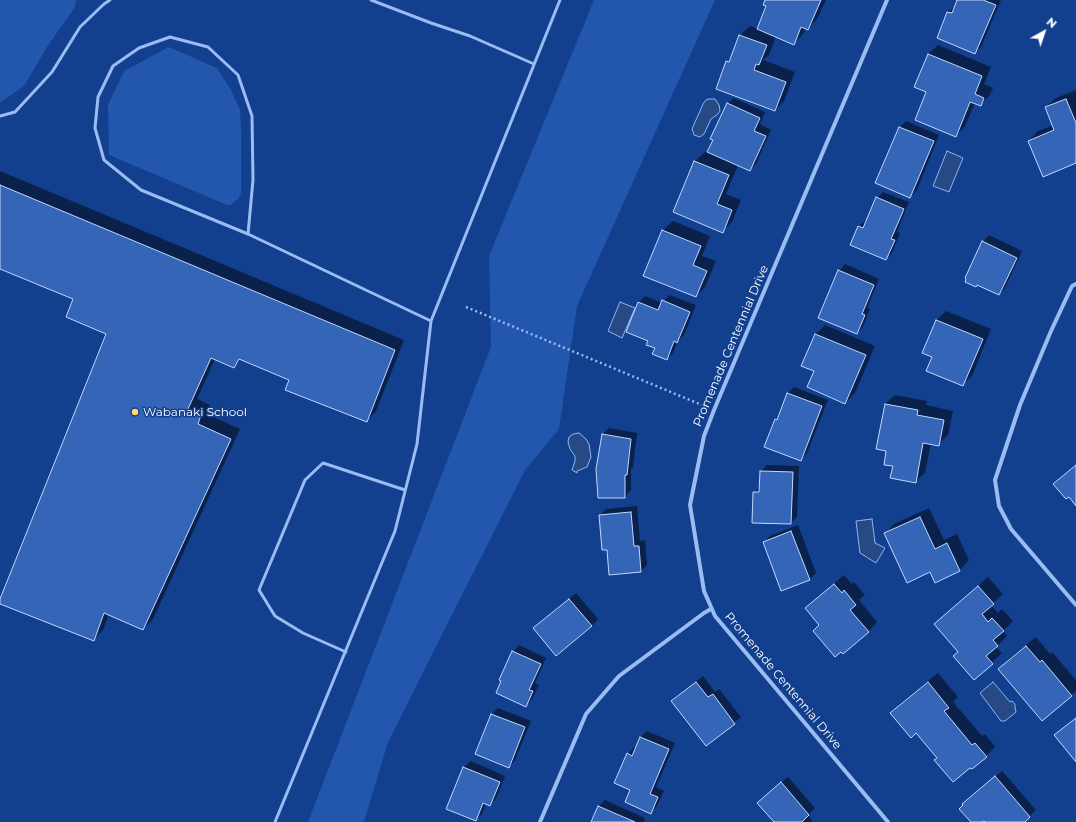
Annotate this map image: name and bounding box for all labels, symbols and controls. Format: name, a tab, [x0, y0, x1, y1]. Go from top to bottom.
north arrow	[1024, 12, 1064, 52]
text: N	[1044, 15, 1060, 31]
street label: Promenade Centennial Drive	[690, 263, 772, 429]
place label: Wabanaki School	[143, 405, 247, 419]
marker: Wabanaki School	[130, 407, 140, 417]
street label: Promenade Centennial Drive	[722, 610, 844, 752]

